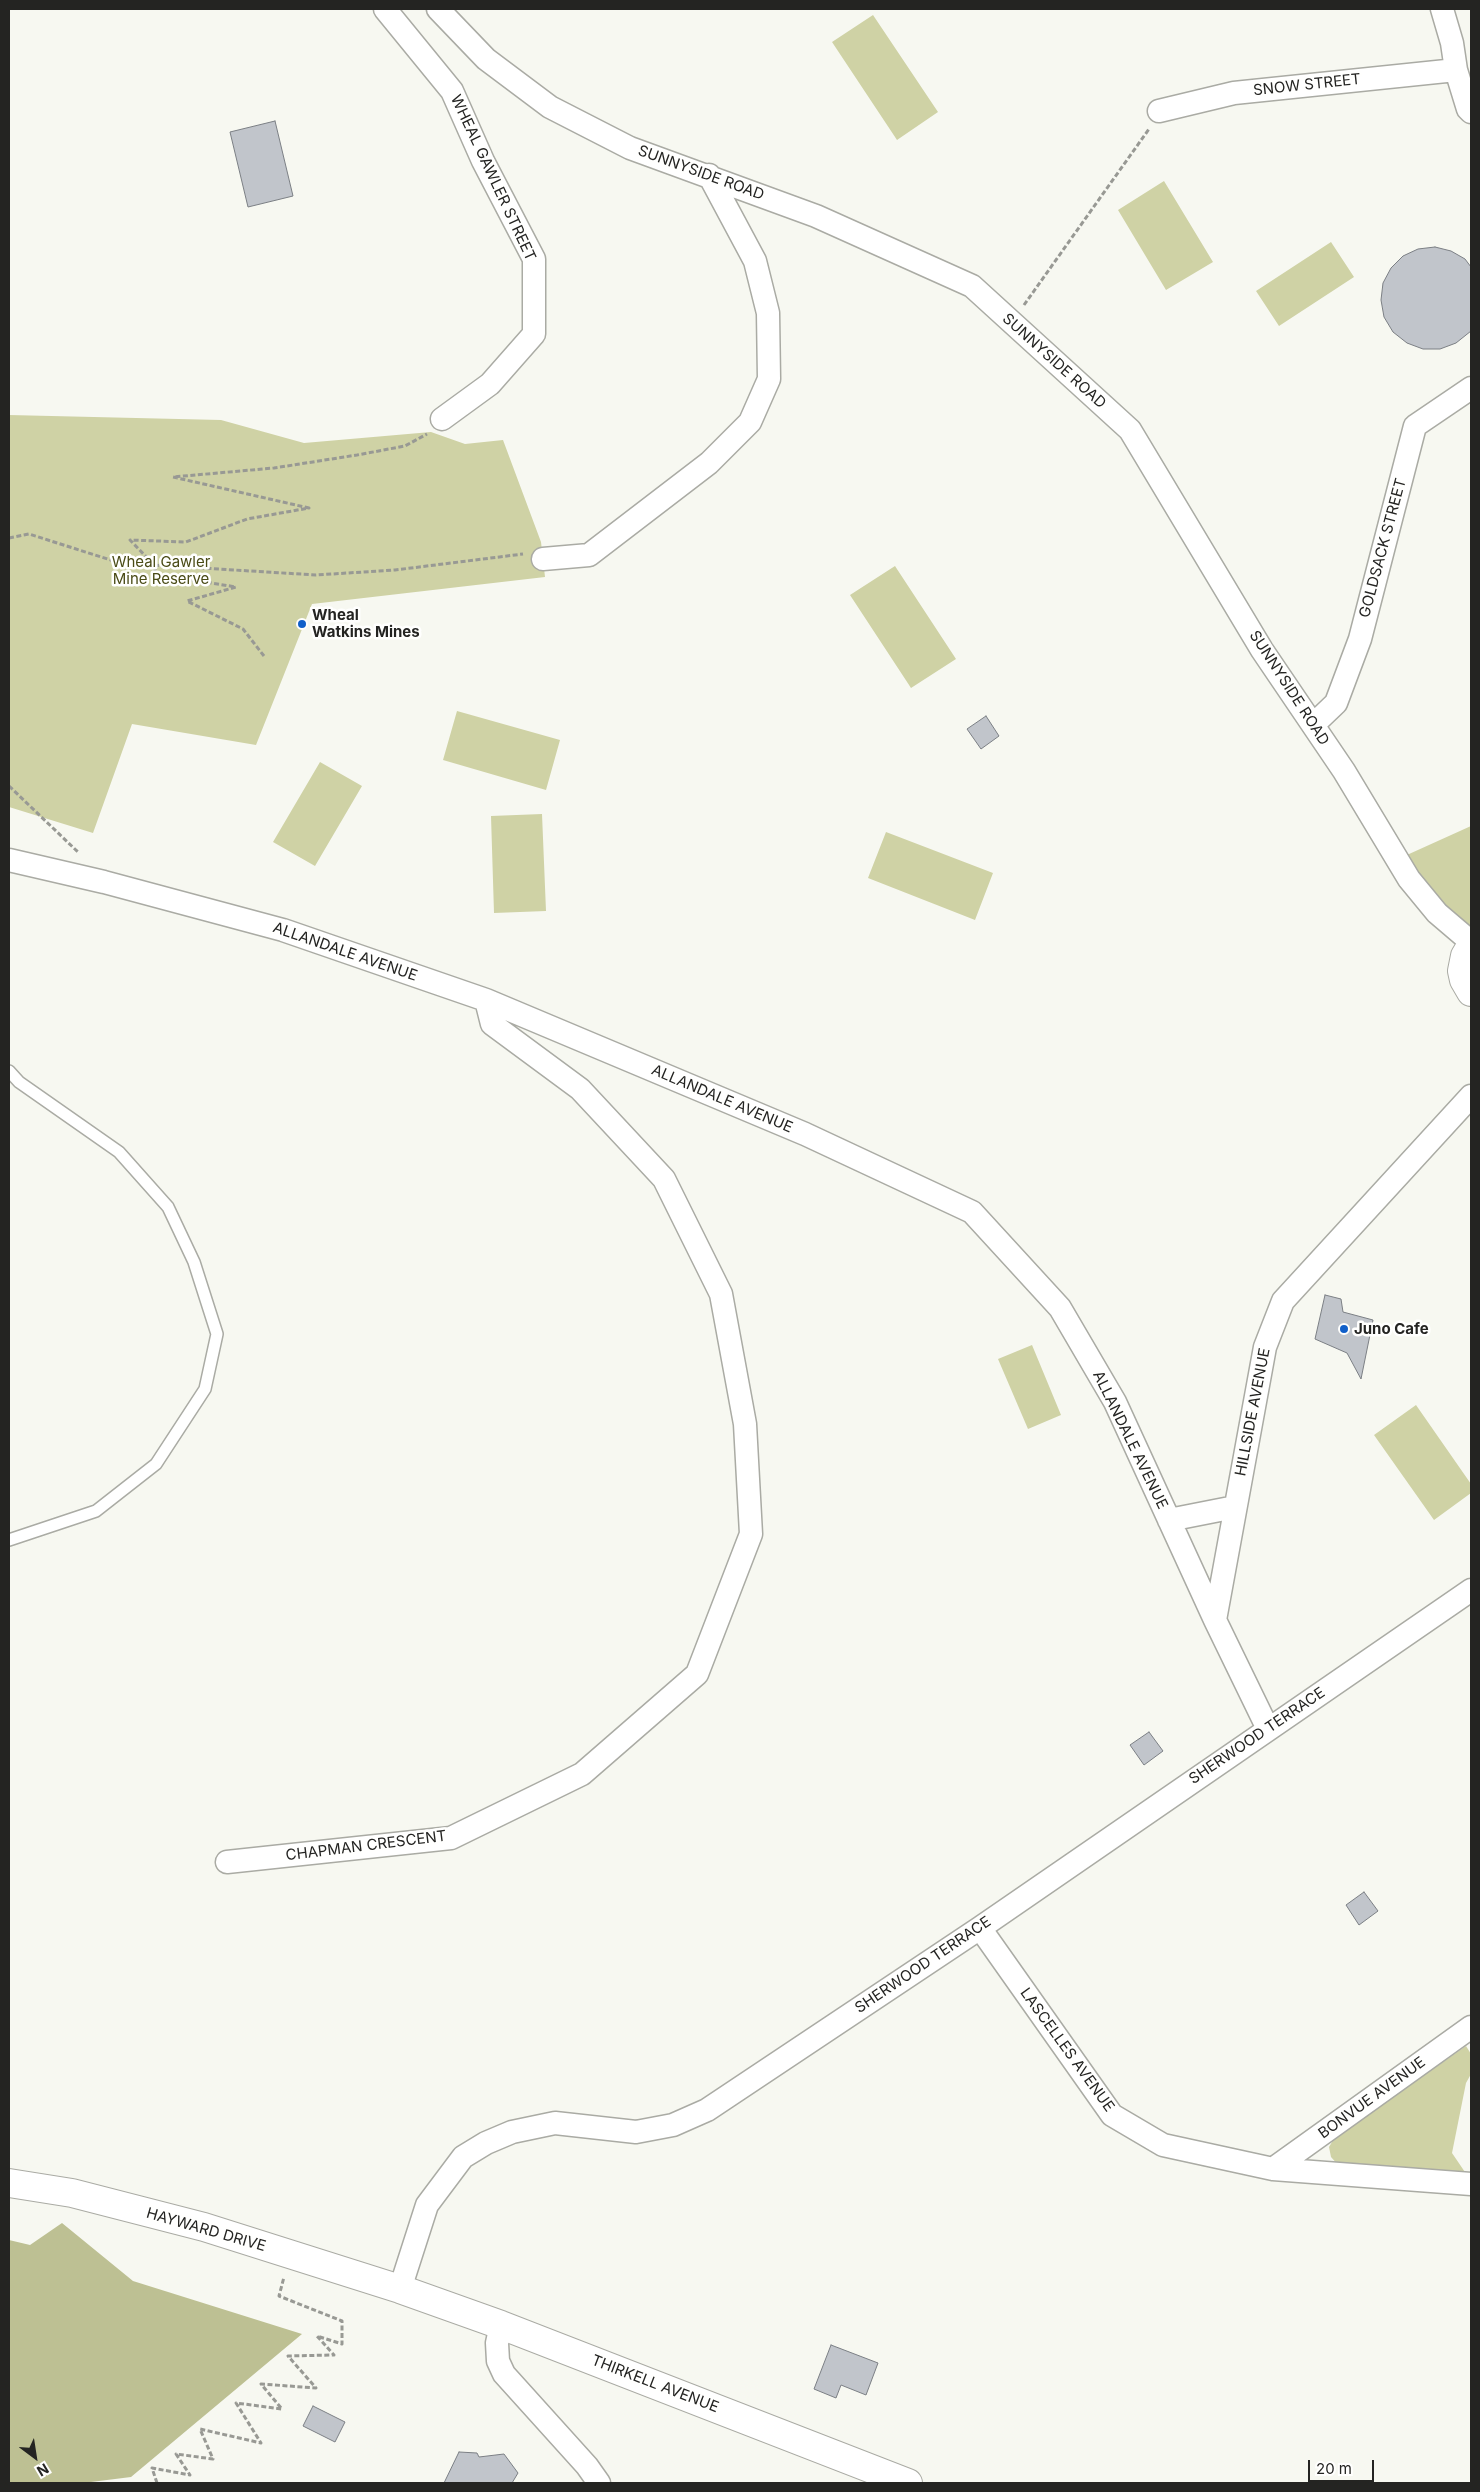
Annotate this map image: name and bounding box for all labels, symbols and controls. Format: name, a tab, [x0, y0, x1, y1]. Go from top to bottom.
street label: SNOW STREET	[1252, 70, 1362, 100]
street label: WHEAL GAWLER STREET	[447, 92, 539, 264]
street label: SUNNYSIDE ROAD	[635, 142, 767, 204]
street label: SUNNYSIDE ROAD	[999, 310, 1109, 412]
street label: GOLDSACK STREET	[1356, 476, 1410, 620]
park label: Wheal Gawler Mine Reserve	[112, 553, 210, 588]
place label: Wheal Watkins Mines	[312, 606, 420, 641]
marker: Wheal Watkins Mines	[296, 618, 308, 630]
street label: SUNNYSIDE ROAD	[1245, 627, 1333, 749]
street label: ALLANDALE AVENUE	[270, 919, 420, 985]
street label: ALLANDALE AVENUE	[649, 1061, 795, 1137]
place label: Juno Cafe	[1354, 1320, 1429, 1338]
marker: Juno Cafe	[1338, 1323, 1350, 1335]
street label: HILLSIDE AVENUE	[1232, 1346, 1274, 1478]
street label: ALLANDALE AVENUE	[1089, 1368, 1171, 1512]
street label: SHERWOOD TERRACE	[1186, 1684, 1328, 1788]
street label: CHAPMAN CRESCENT	[285, 1827, 447, 1865]
street label: SHERWOOD TERRACE	[852, 1913, 994, 2017]
street label: LASCELLES AVENUE	[1016, 1985, 1118, 2115]
street label: BONVUE AVENUE	[1315, 2053, 1429, 2143]
street label: HAYWARD DRIVE	[144, 2204, 268, 2256]
street label: THIRKELL AVENUE	[589, 2351, 721, 2417]
north arrow	[10, 2432, 60, 2482]
scale bar	[1310, 2450, 1376, 2482]
text: 20 m	[1316, 2459, 1352, 2478]
text: N	[34, 2460, 52, 2480]

